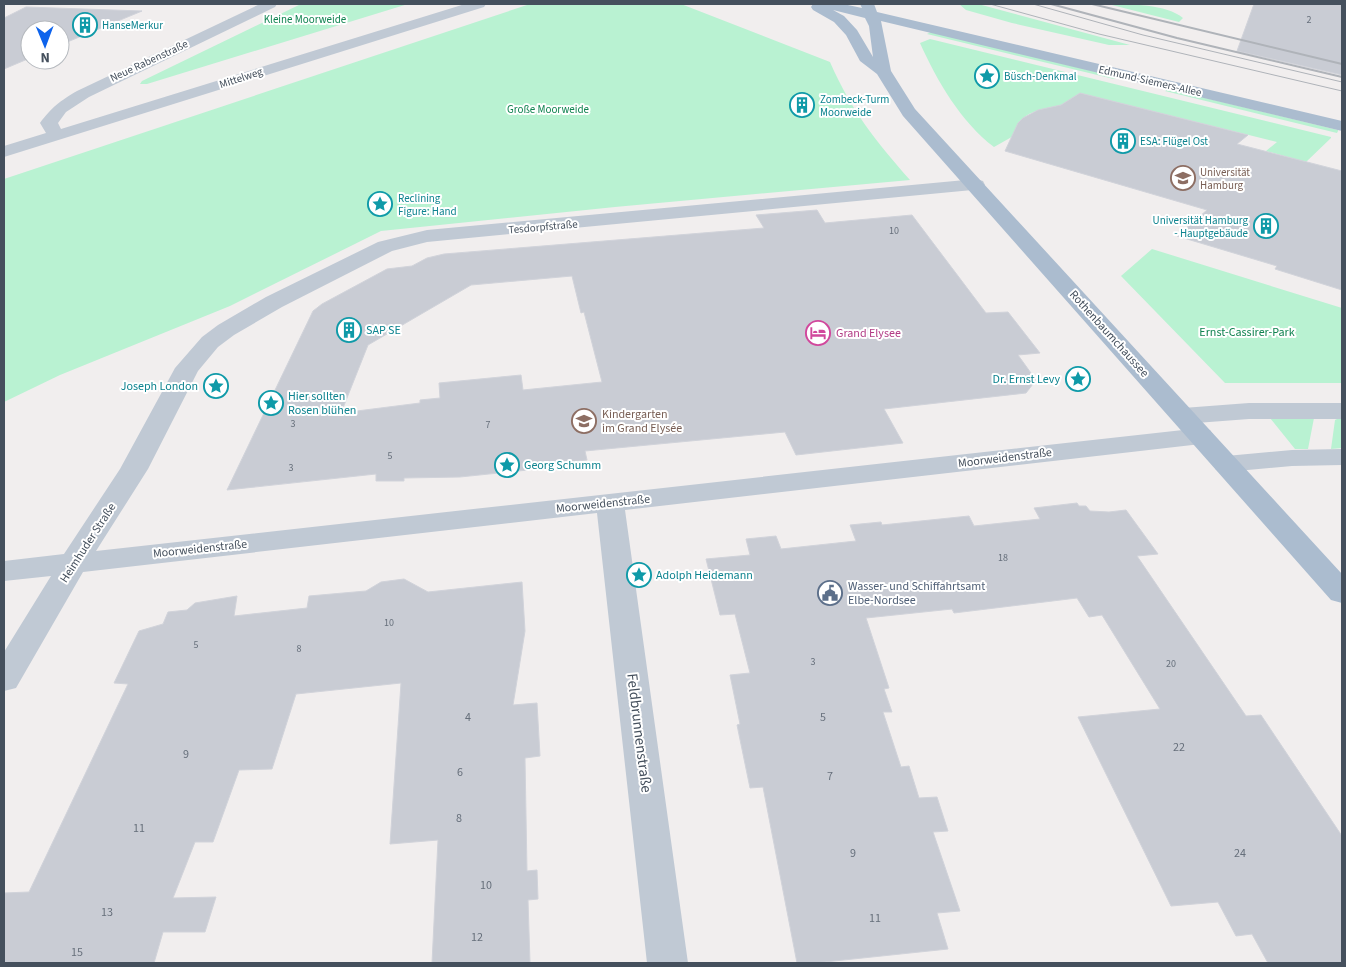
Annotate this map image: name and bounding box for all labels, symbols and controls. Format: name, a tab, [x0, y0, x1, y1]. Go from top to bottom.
building icon: HanseMerkur	[72, 12, 98, 38]
park label: Kleine Moorweide	[264, 12, 347, 27]
house number: 2	[1307, 13, 1312, 27]
place label: HanseMerkur	[102, 18, 163, 33]
north arrow	[20, 20, 70, 70]
street label: Neue Rabenstraße	[108, 36, 191, 86]
text: N	[40, 47, 50, 67]
street label: Edmund-Siemers-Allee	[1097, 62, 1203, 100]
place icon: Büsch-Denkmal	[974, 63, 1000, 89]
street label: Mittelweg	[217, 64, 265, 92]
place label: Büsch-Denkmal	[1004, 69, 1077, 84]
building icon: Zombeck-Turm Moorweide	[789, 92, 815, 118]
place label: Zombeck-Turm Moorweide	[820, 92, 890, 120]
park label: Große Moorweide	[507, 102, 590, 117]
building icon: ESA: Flügel Ost	[1110, 128, 1136, 154]
place label: ESA: Flügel Ost	[1140, 134, 1208, 149]
school or university icon: Universität Hamburg	[1170, 165, 1196, 191]
place label: Universität Hamburg	[1200, 165, 1250, 193]
place icon: Reclining Figure: Hand	[367, 191, 393, 217]
place label: Reclining Figure: Hand	[398, 191, 457, 219]
place label: Universität Hamburg - Hauptgebäude	[1153, 213, 1249, 241]
building icon: Universität Hamburg - Hauptgebäude	[1253, 213, 1279, 239]
street label: Tesdorpfstraße	[508, 216, 579, 237]
house number: 10	[889, 224, 899, 238]
street label: Rothenbaumchaussee	[1065, 287, 1153, 381]
building icon: SAP SE	[336, 317, 362, 343]
hotel icon: Grand Elysee	[805, 320, 831, 346]
place label: SAP SE	[366, 322, 401, 339]
park label: Ernst-Cassirer-Park	[1199, 324, 1295, 341]
place label: Grand Elysee	[836, 325, 901, 342]
place icon: Dr. Ernst Levy	[1065, 366, 1091, 392]
place label: Dr. Ernst Levy	[993, 371, 1060, 388]
place icon: Joseph London	[203, 373, 229, 399]
place label: Joseph London	[121, 378, 198, 395]
place label: Hier sollten Rosen blühen	[288, 388, 356, 419]
place icon: Hier sollten Rosen blühen	[258, 390, 284, 416]
place label: Kindergarten im Grand Elysée	[602, 406, 682, 437]
school or university icon: Kindergarten im Grand Elysée	[571, 408, 597, 434]
house number: 3	[291, 417, 296, 431]
house number: 7	[486, 418, 491, 432]
street label: Moorweidenstraße	[957, 444, 1053, 472]
house number: 5	[388, 449, 393, 463]
place icon: Georg Schumm	[494, 452, 520, 478]
place label: Georg Schumm	[524, 457, 601, 474]
house number: 3	[289, 461, 294, 475]
street label: Moorweidenstraße	[555, 491, 651, 517]
street label: Heimhuder Straße	[56, 500, 120, 586]
street label: Moorweidenstraße	[152, 536, 248, 562]
house number: 18	[998, 551, 1008, 565]
place icon: Adolph Heidemann	[626, 562, 652, 588]
place label: Adolph Heidemann	[656, 567, 753, 584]
place label: Wasser- und Schiffahrtsamt Elbe-Nordsee	[848, 578, 985, 609]
public building icon: Wasser- und Schiffahrtsamt Elbe-Nordsee	[817, 580, 843, 606]
house number: 10	[384, 616, 394, 630]
house number: 5	[194, 638, 199, 652]
house number: 8	[297, 642, 302, 656]
house number: 3	[811, 655, 816, 669]
house number: 20	[1166, 657, 1176, 671]
street label: Feldbrunnenstraße	[621, 672, 657, 794]
house number: 4	[465, 709, 471, 726]
house number: 5	[820, 709, 826, 726]
house number: 22	[1173, 739, 1185, 756]
house number: 9	[183, 746, 189, 763]
house number: 6	[457, 764, 463, 781]
house number: 7	[827, 768, 833, 785]
house number: 8	[456, 810, 462, 827]
house number: 11	[133, 820, 145, 837]
house number: 9	[850, 845, 856, 862]
house number: 24	[1234, 845, 1246, 862]
house number: 10	[480, 877, 492, 894]
house number: 13	[101, 904, 113, 921]
house number: 11	[869, 910, 881, 927]
house number: 12	[471, 929, 483, 946]
house number: 15	[71, 944, 83, 961]

